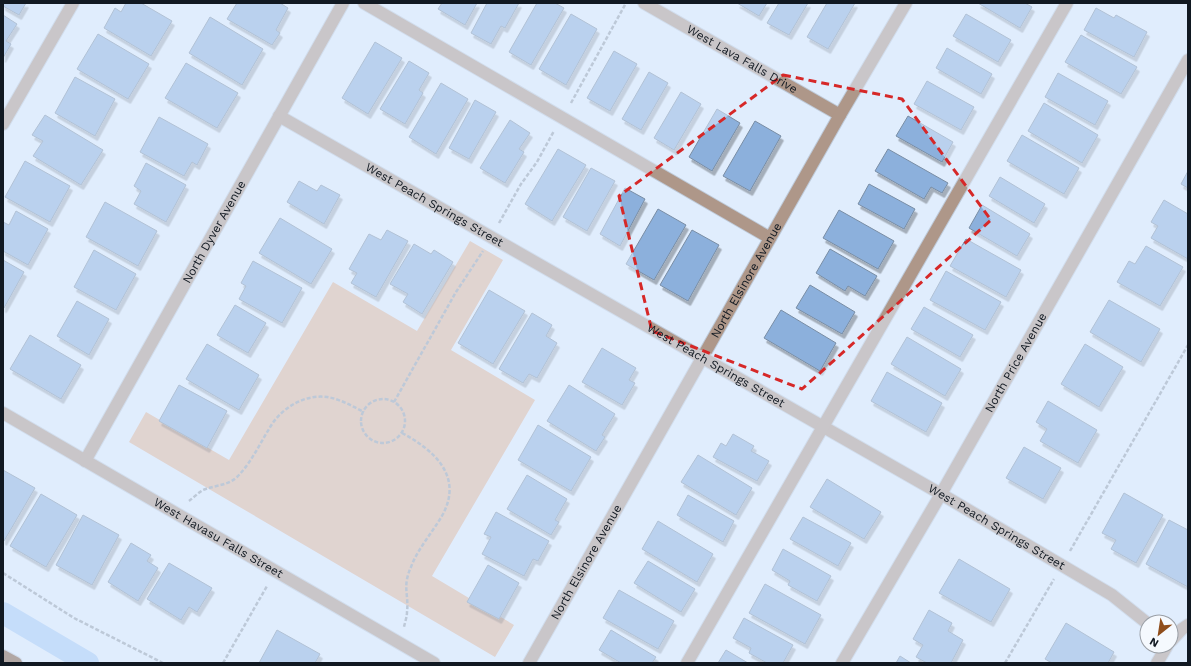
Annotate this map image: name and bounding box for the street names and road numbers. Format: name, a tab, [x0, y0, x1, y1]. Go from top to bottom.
street label: West Lava Falls Drive	[684, 22, 800, 96]
street label: West Peach Springs Street	[363, 160, 506, 250]
street label: North Dyver Avenue	[180, 178, 249, 286]
street label: North Elsinore Avenue	[708, 220, 784, 340]
street label: North Price Avenue	[982, 310, 1050, 415]
street label: West Peach Springs Street	[644, 321, 787, 410]
street label: West Peach Springs Street	[926, 481, 1068, 573]
street label: West Havasu Falls Street	[151, 495, 286, 581]
street label: North Elsinore Avenue	[548, 502, 625, 622]

